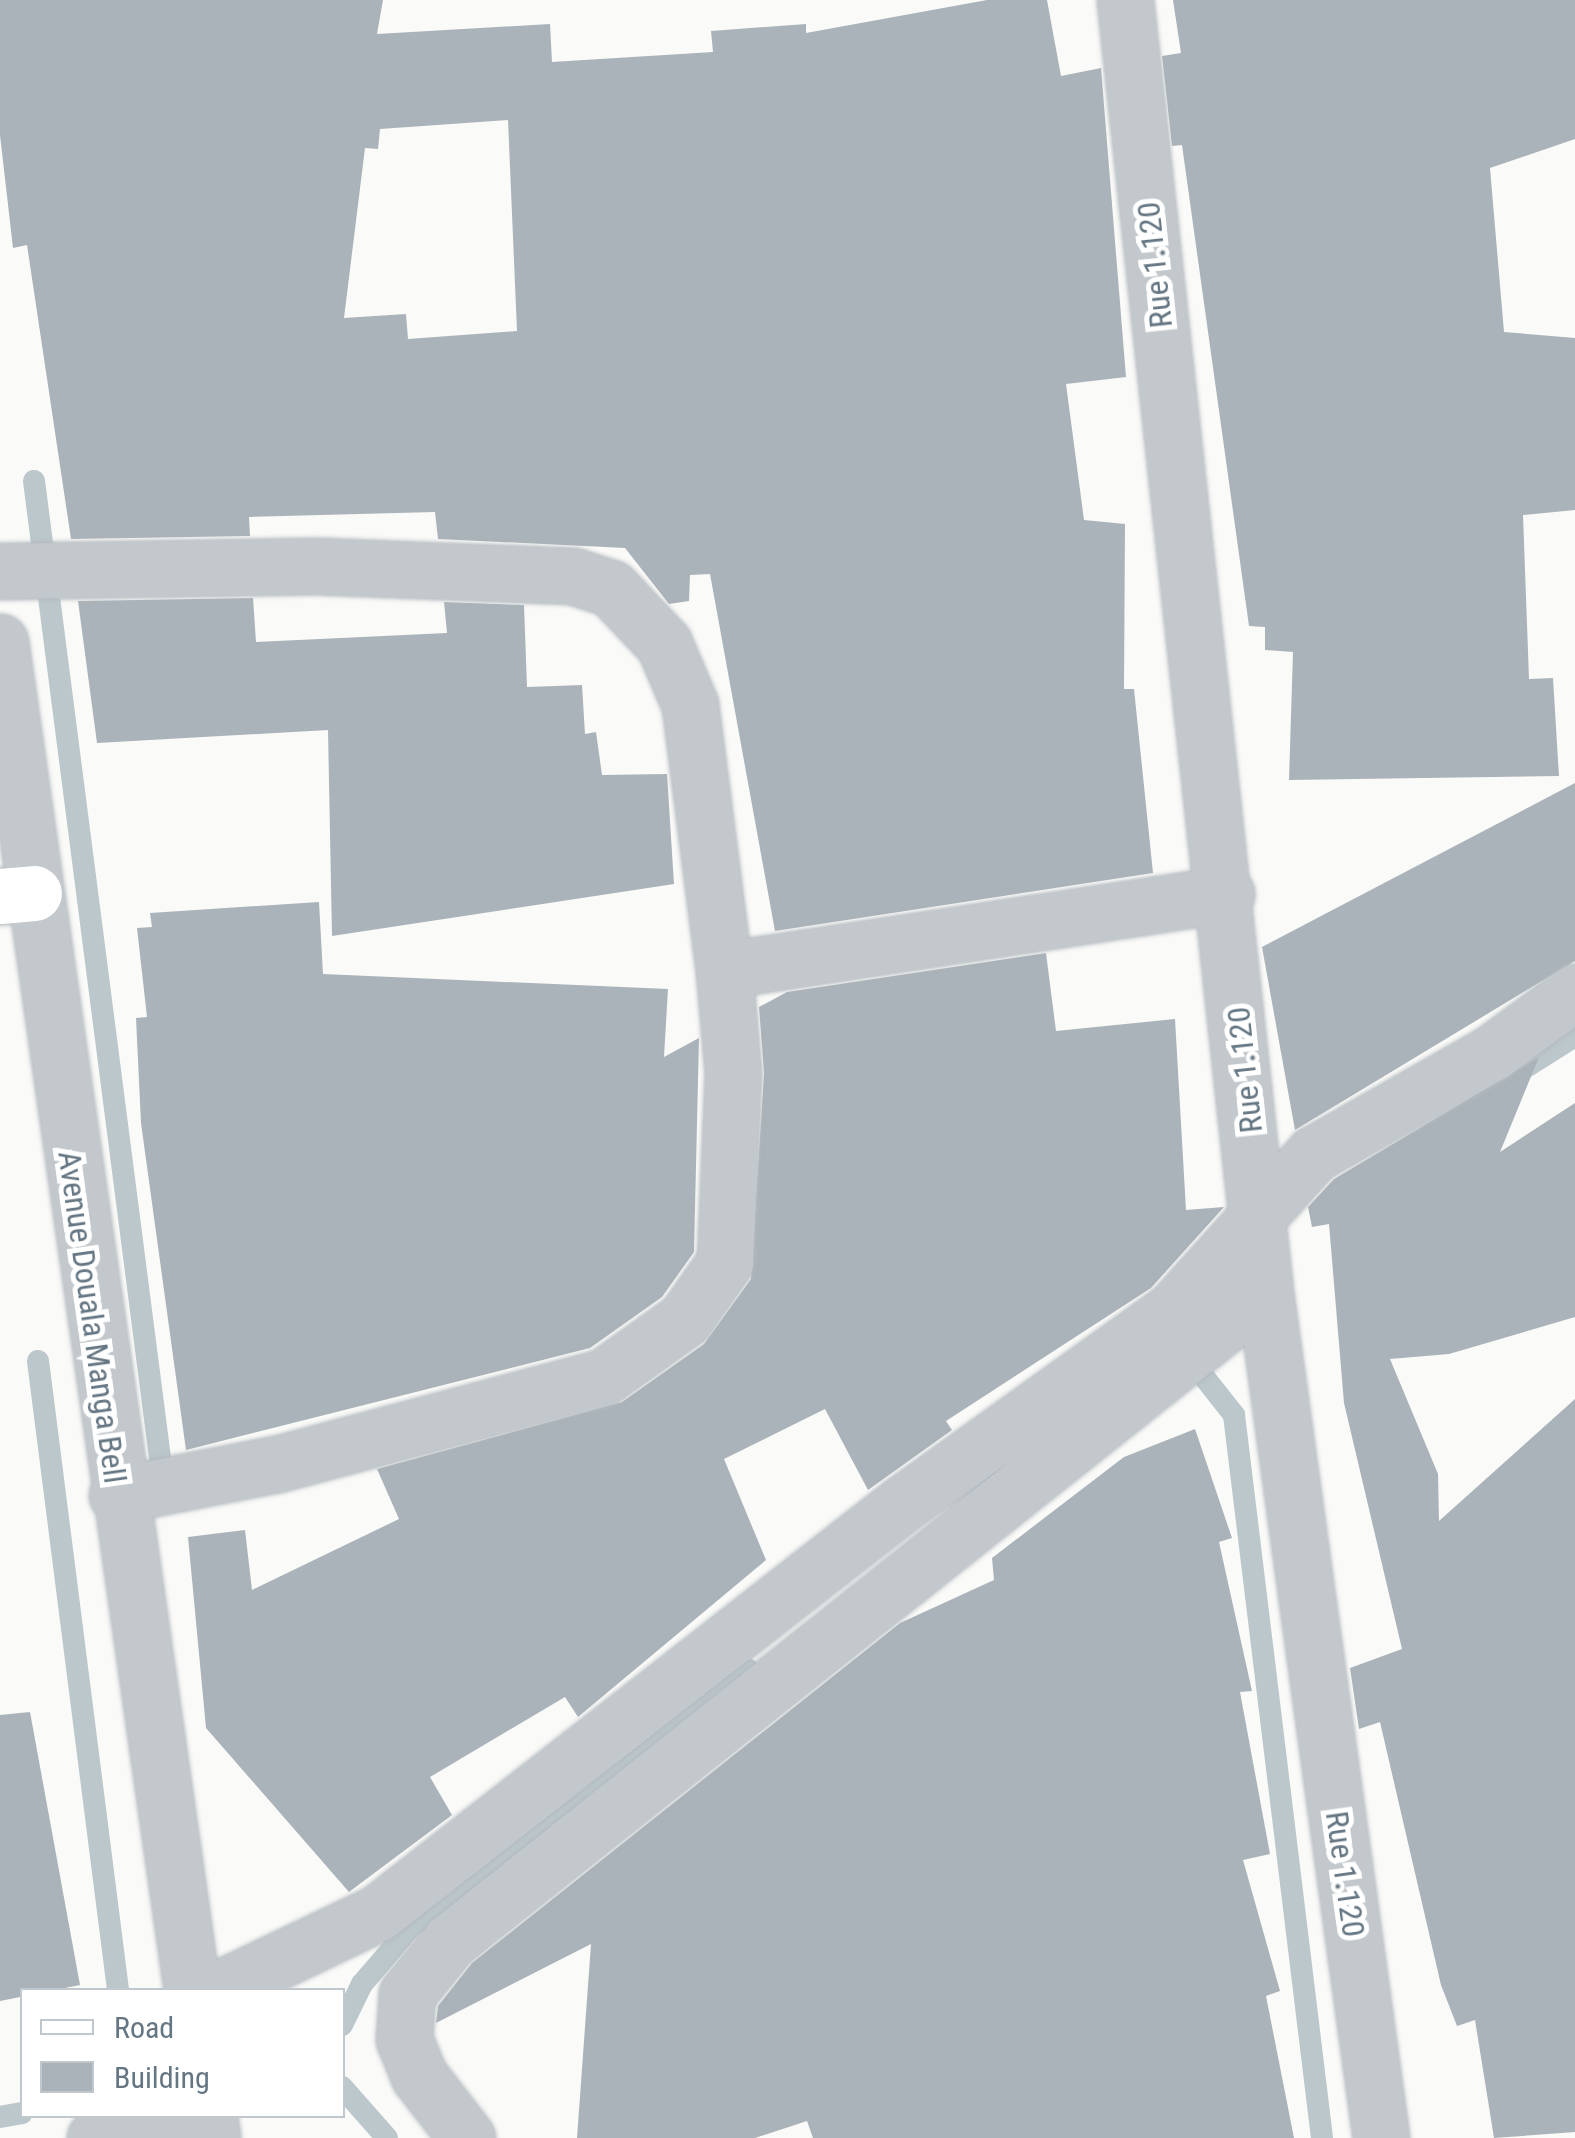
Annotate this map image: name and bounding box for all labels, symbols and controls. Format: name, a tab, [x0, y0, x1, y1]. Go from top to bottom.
street label: Rue 1.120	[1129, 200, 1181, 330]
street label: Rue 1.120	[1219, 1005, 1271, 1135]
street label: Avenue Douala Manga Bell	[50, 1148, 134, 1486]
street label: Rue 1.120	[1317, 1809, 1373, 1939]
legend	[20, 1988, 345, 2118]
text: Road	[114, 2010, 174, 2045]
text: Building	[114, 2060, 210, 2095]

